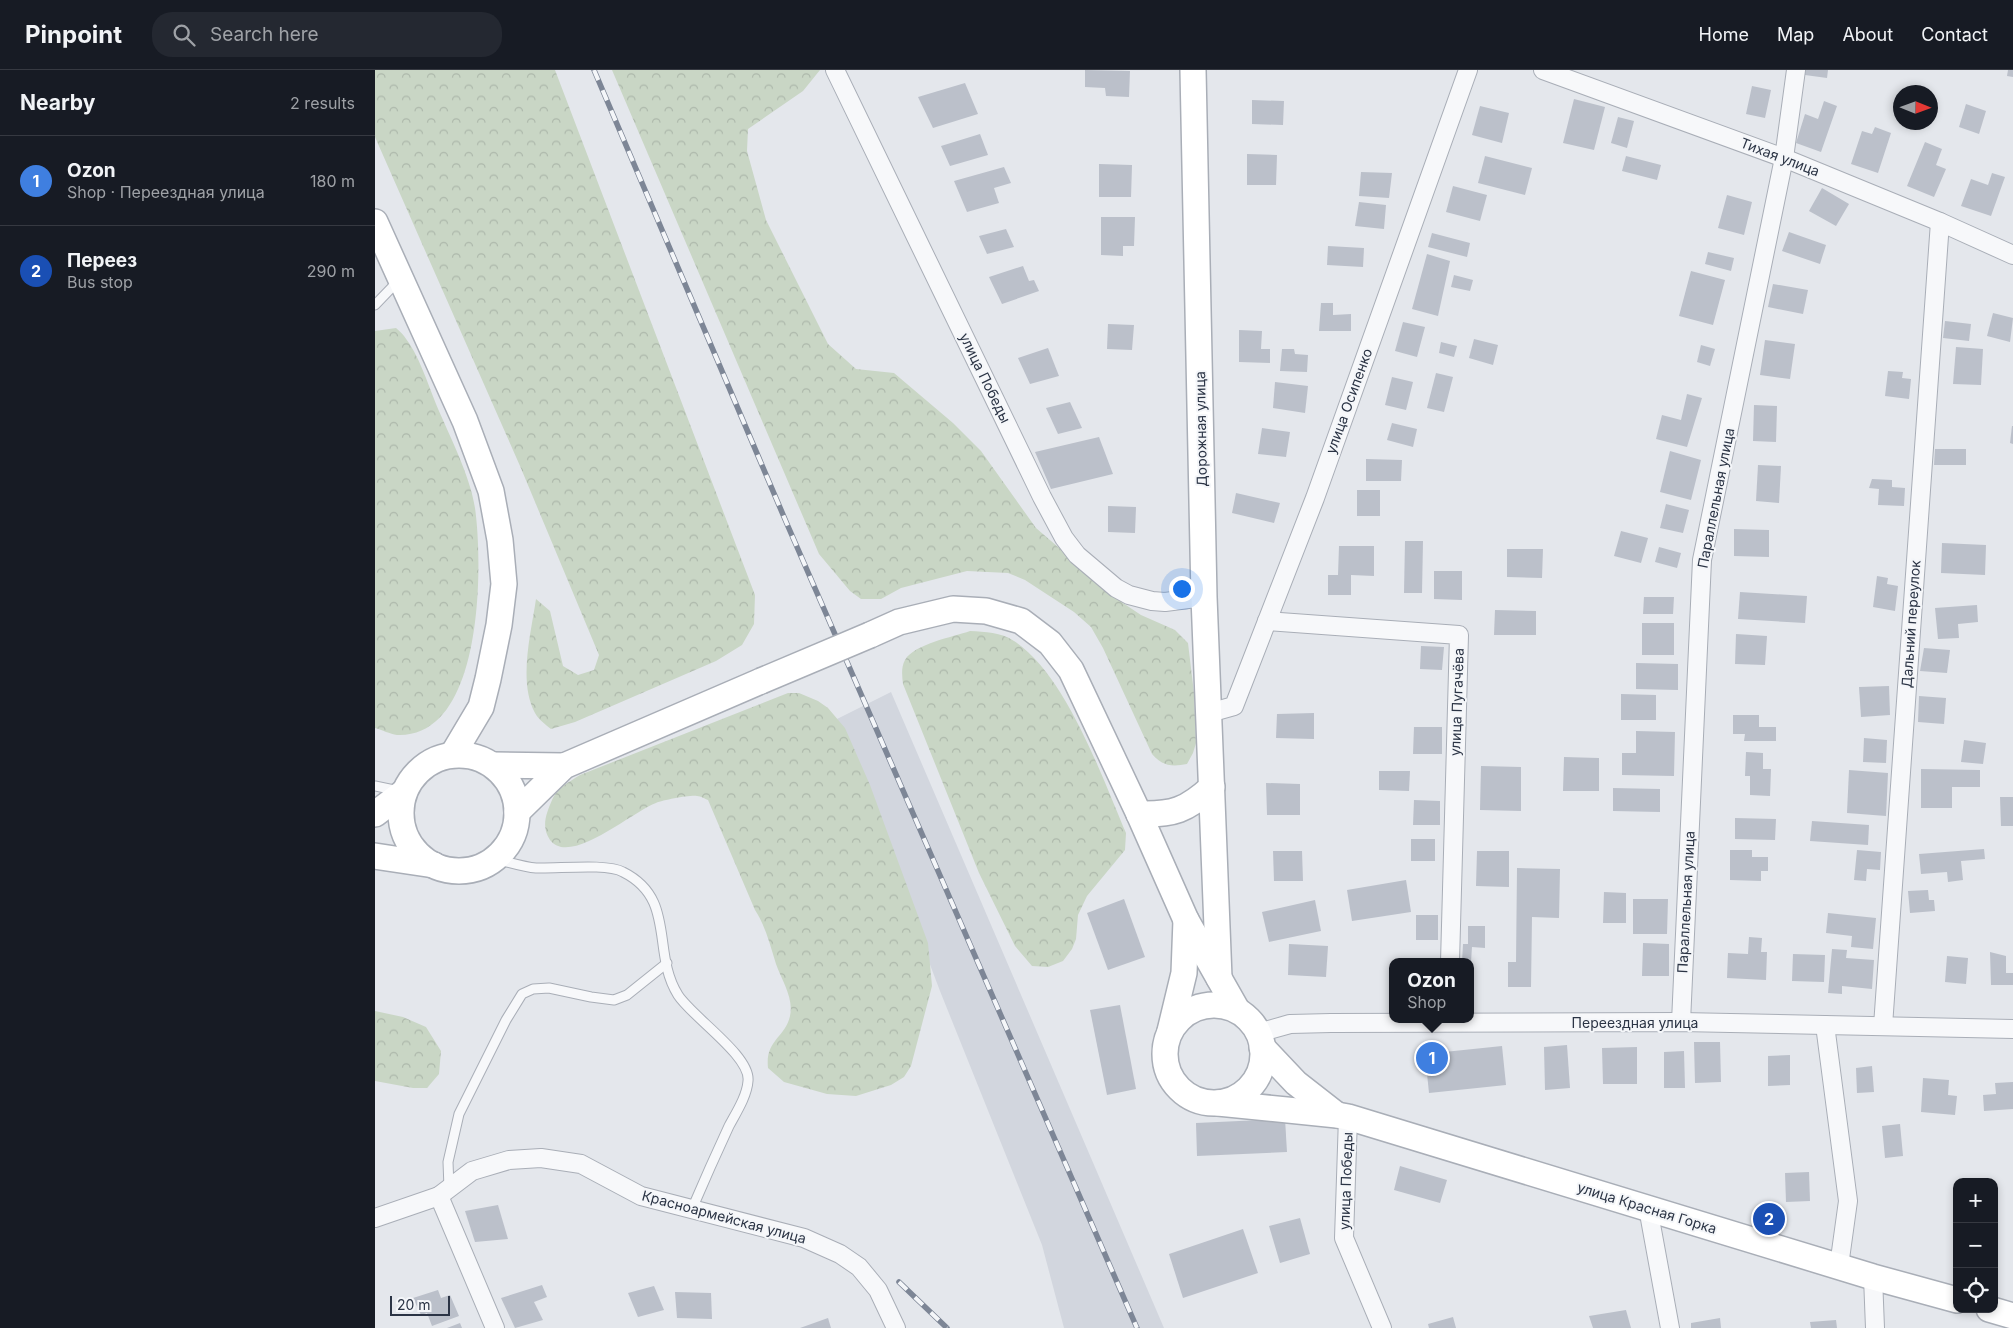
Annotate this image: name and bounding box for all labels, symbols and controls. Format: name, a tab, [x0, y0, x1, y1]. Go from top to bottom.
search box	[152, 12, 502, 57]
text: Pinpoint	[25, 20, 122, 49]
icon: search	[170, 21, 198, 49]
text: Search here	[210, 23, 319, 46]
text: Home	[1699, 24, 1749, 45]
text: Map	[1777, 24, 1814, 45]
text: About	[1842, 24, 1893, 45]
text: Contact	[1921, 24, 1988, 45]
north arrow	[1893, 85, 1938, 130]
text: Nearby	[20, 90, 95, 115]
text: 2 results	[290, 93, 355, 113]
street label: Тихая улица	[1738, 134, 1822, 179]
text: Ozon	[67, 159, 116, 182]
text: 1	[33, 171, 39, 191]
text: 180 m	[310, 171, 355, 191]
text: Shop · Переездная улица	[67, 182, 265, 202]
text: Переез	[67, 249, 137, 272]
text: 2	[31, 261, 41, 281]
text: 290 m	[307, 261, 355, 281]
text: Bus stop	[67, 272, 133, 292]
street label: улица Победы	[956, 330, 1015, 426]
street label: улица Осипенко	[1322, 346, 1376, 456]
street label: Дорожная улица	[1191, 371, 1210, 487]
street label: Параллельная улица	[1694, 426, 1737, 570]
street label: Дальний переулок	[1898, 559, 1923, 688]
your location	[1169, 576, 1195, 602]
street label: улица Пугачёва	[1446, 648, 1467, 756]
street label: Параллельная улица	[1673, 830, 1698, 974]
popup	[1389, 958, 1474, 1023]
text: Ozon	[1407, 969, 1456, 992]
text: Shop	[1407, 992, 1446, 1012]
street label: Переездная улица	[1572, 1014, 1698, 1031]
pin: 1	[1416, 1039, 1448, 1077]
street label: улица Победы	[1335, 1132, 1356, 1230]
street label: улица Красная Горка	[1575, 1178, 1719, 1237]
map controls	[1953, 1178, 1998, 1313]
button: +	[1953, 1178, 1998, 1223]
street label: Красноармейская улица	[640, 1186, 808, 1247]
pin: 2	[1753, 1200, 1785, 1238]
button: −	[1953, 1223, 1998, 1268]
button: locate	[1953, 1268, 1998, 1313]
scale bar	[390, 1293, 450, 1316]
text: 20 m	[397, 1296, 431, 1313]

